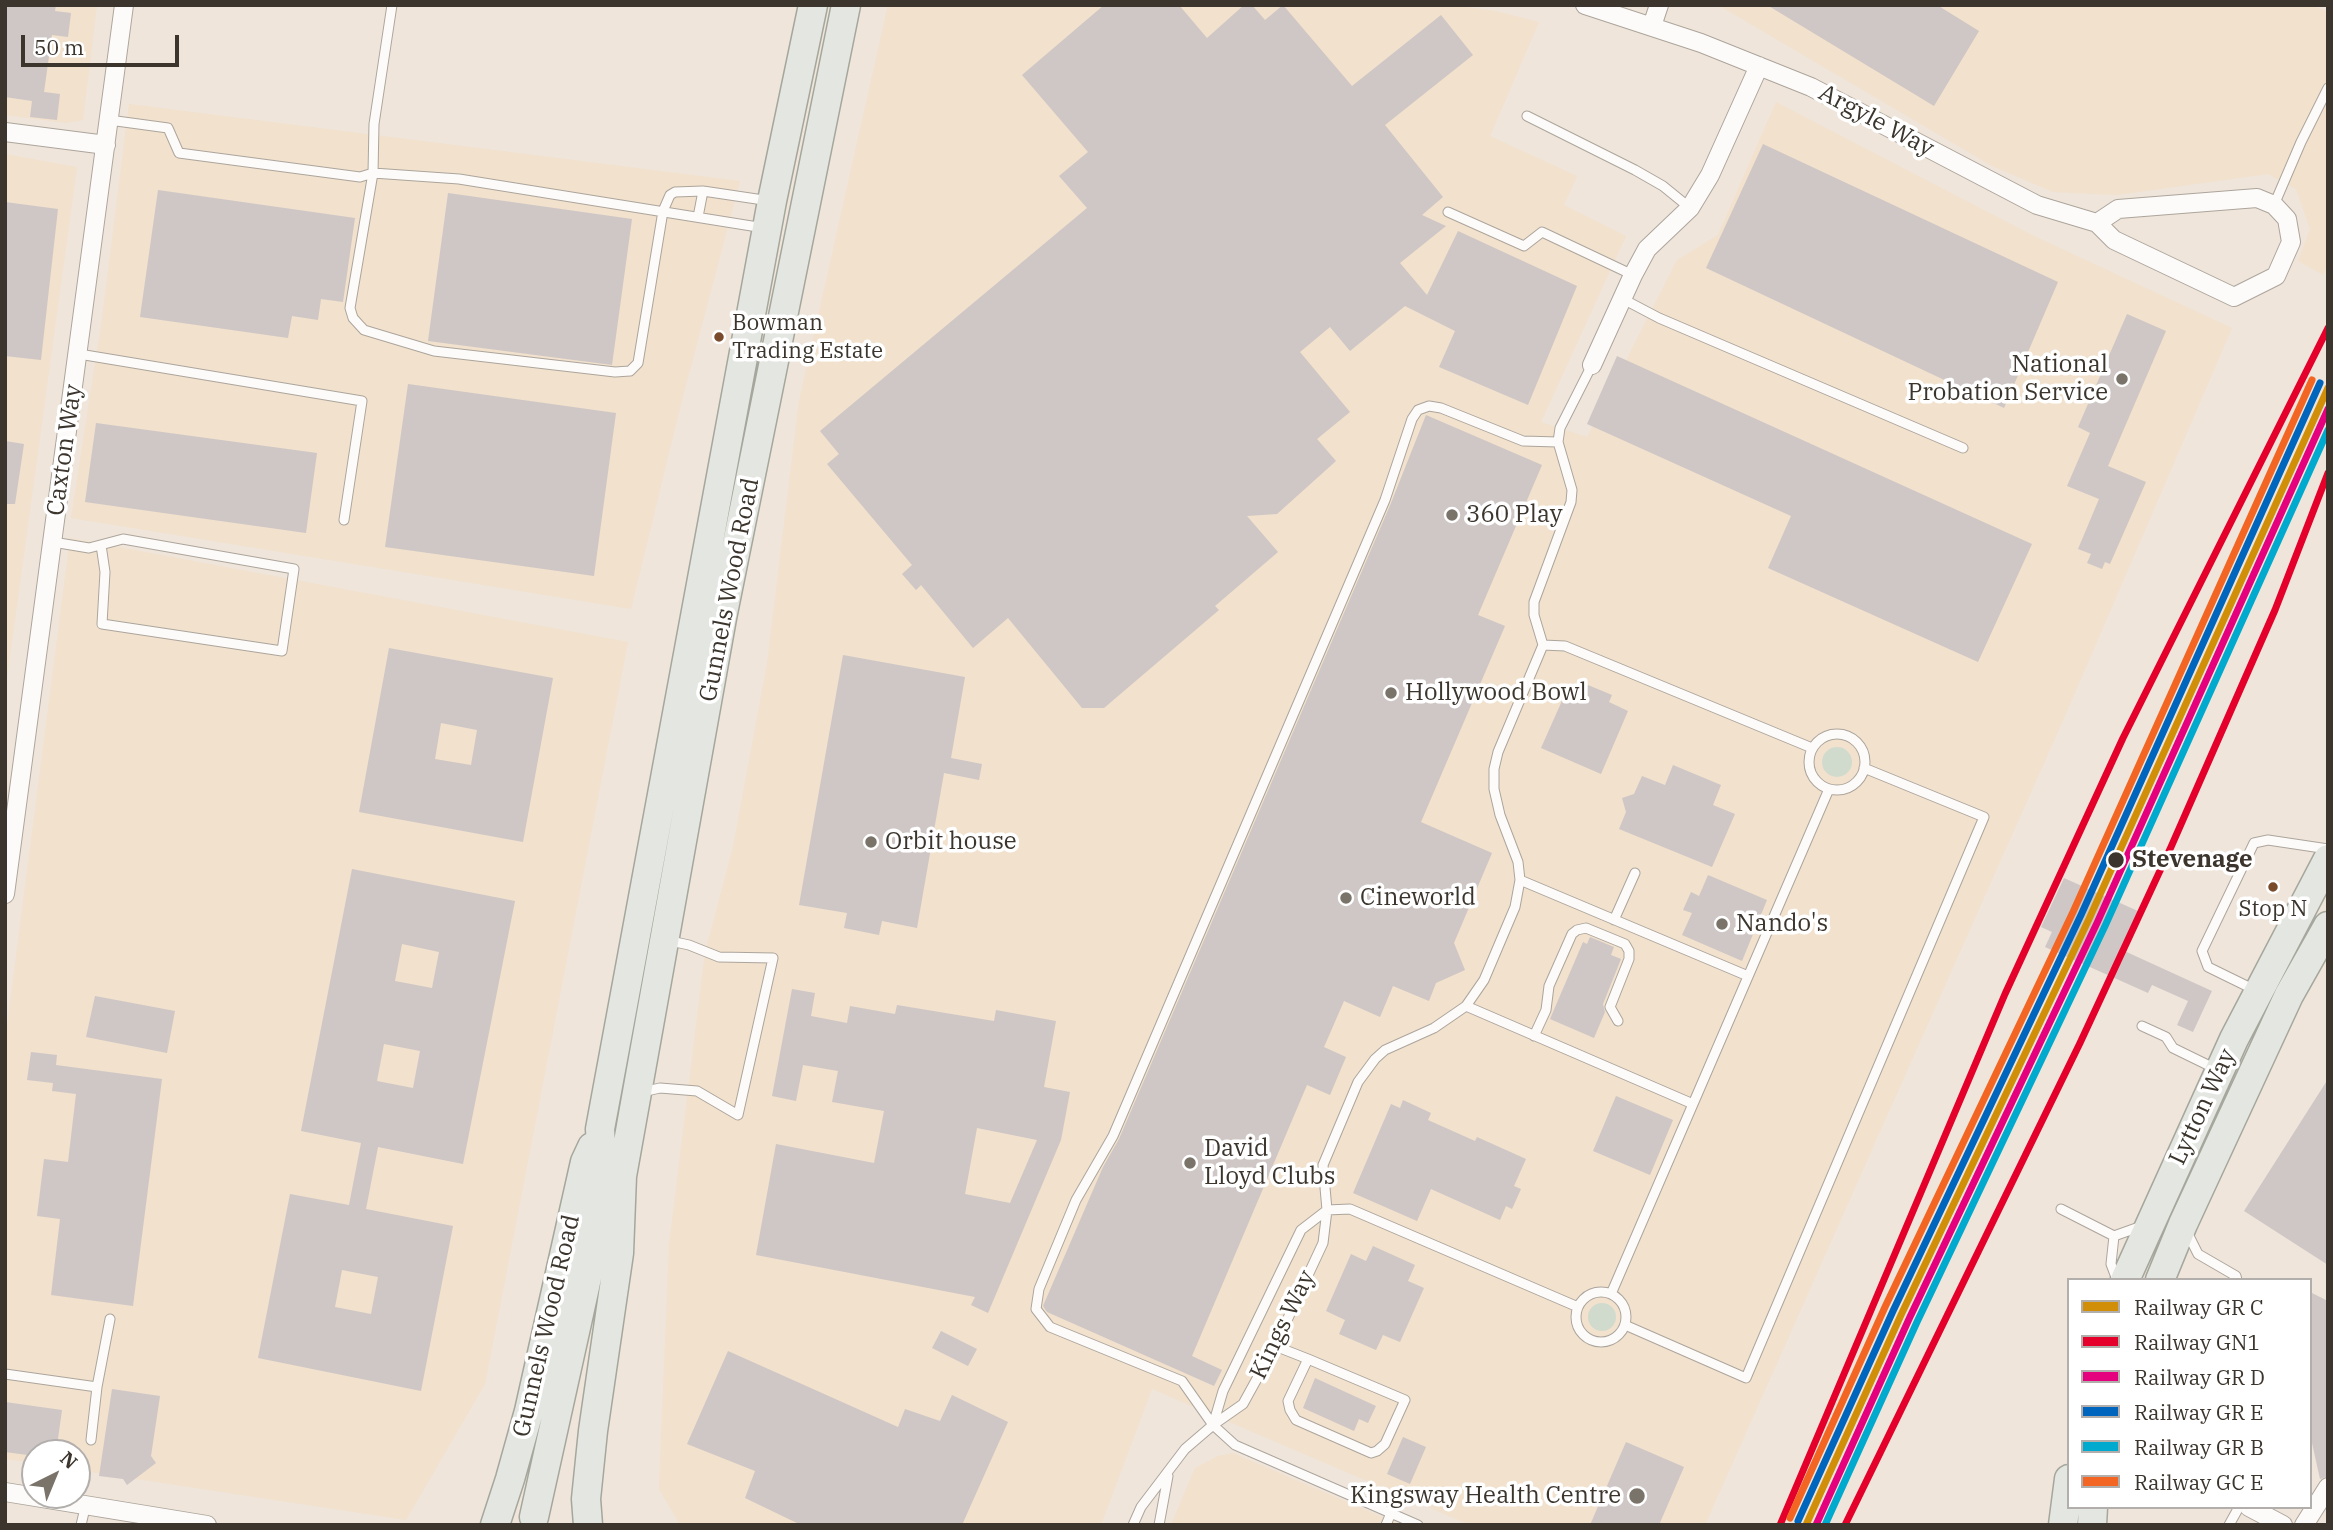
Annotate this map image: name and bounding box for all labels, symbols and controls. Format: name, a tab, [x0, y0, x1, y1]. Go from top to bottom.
scale bar	[24, 21, 182, 65]
text: 50 m	[34, 33, 84, 61]
street label: Argyle Way	[1813, 79, 1939, 163]
place label: Bowman Trading Estate	[732, 311, 883, 362]
marker: Bowman Trading Estate	[712, 330, 726, 344]
place label: National Probation Service	[1907, 351, 2108, 407]
marker: National Probation Service	[2114, 371, 2130, 387]
street label: Caxton Way	[42, 382, 88, 518]
street label: Gunnels Wood Road	[694, 476, 766, 704]
place label: 360 Play	[1466, 501, 1563, 529]
marker: 360 Play	[1444, 507, 1460, 523]
place label: Hollywood Bowl	[1405, 679, 1587, 707]
marker: Hollywood Bowl	[1383, 685, 1399, 701]
place label: Orbit house	[885, 828, 1017, 856]
marker: Orbit house	[863, 834, 879, 850]
place label: Stevenage	[2132, 846, 2253, 874]
marker: Stevenage	[2106, 850, 2126, 870]
marker: Stop N	[2266, 880, 2280, 894]
place label: Cineworld	[1360, 884, 1476, 912]
marker: Cineworld	[1338, 890, 1354, 906]
place label: Stop N	[2239, 897, 2307, 923]
place label: Nando's	[1736, 910, 1828, 938]
marker: Nando's	[1714, 916, 1730, 932]
street label: Lytton Way	[2164, 1044, 2242, 1170]
place label: David Lloyd Clubs	[1204, 1135, 1335, 1191]
marker: David Lloyd Clubs	[1182, 1155, 1198, 1171]
street label: Gunnels Wood Road	[507, 1212, 587, 1440]
street label: Kings Way	[1244, 1266, 1322, 1384]
legend	[2067, 1278, 2312, 1509]
text: Railway GR C	[2134, 1293, 2264, 1321]
text: Railway GN1	[2134, 1328, 2260, 1356]
text: Railway GR D	[2134, 1363, 2265, 1391]
text: Railway GR E	[2134, 1398, 2264, 1426]
text: Railway GR B	[2134, 1433, 2264, 1461]
north arrow	[21, 1439, 91, 1509]
text: N	[55, 1446, 83, 1474]
text: Railway GC E	[2134, 1468, 2264, 1496]
place label: Kingsway Health Centre	[1350, 1482, 1621, 1510]
marker: Kingsway Health Centre	[1627, 1486, 1647, 1506]

